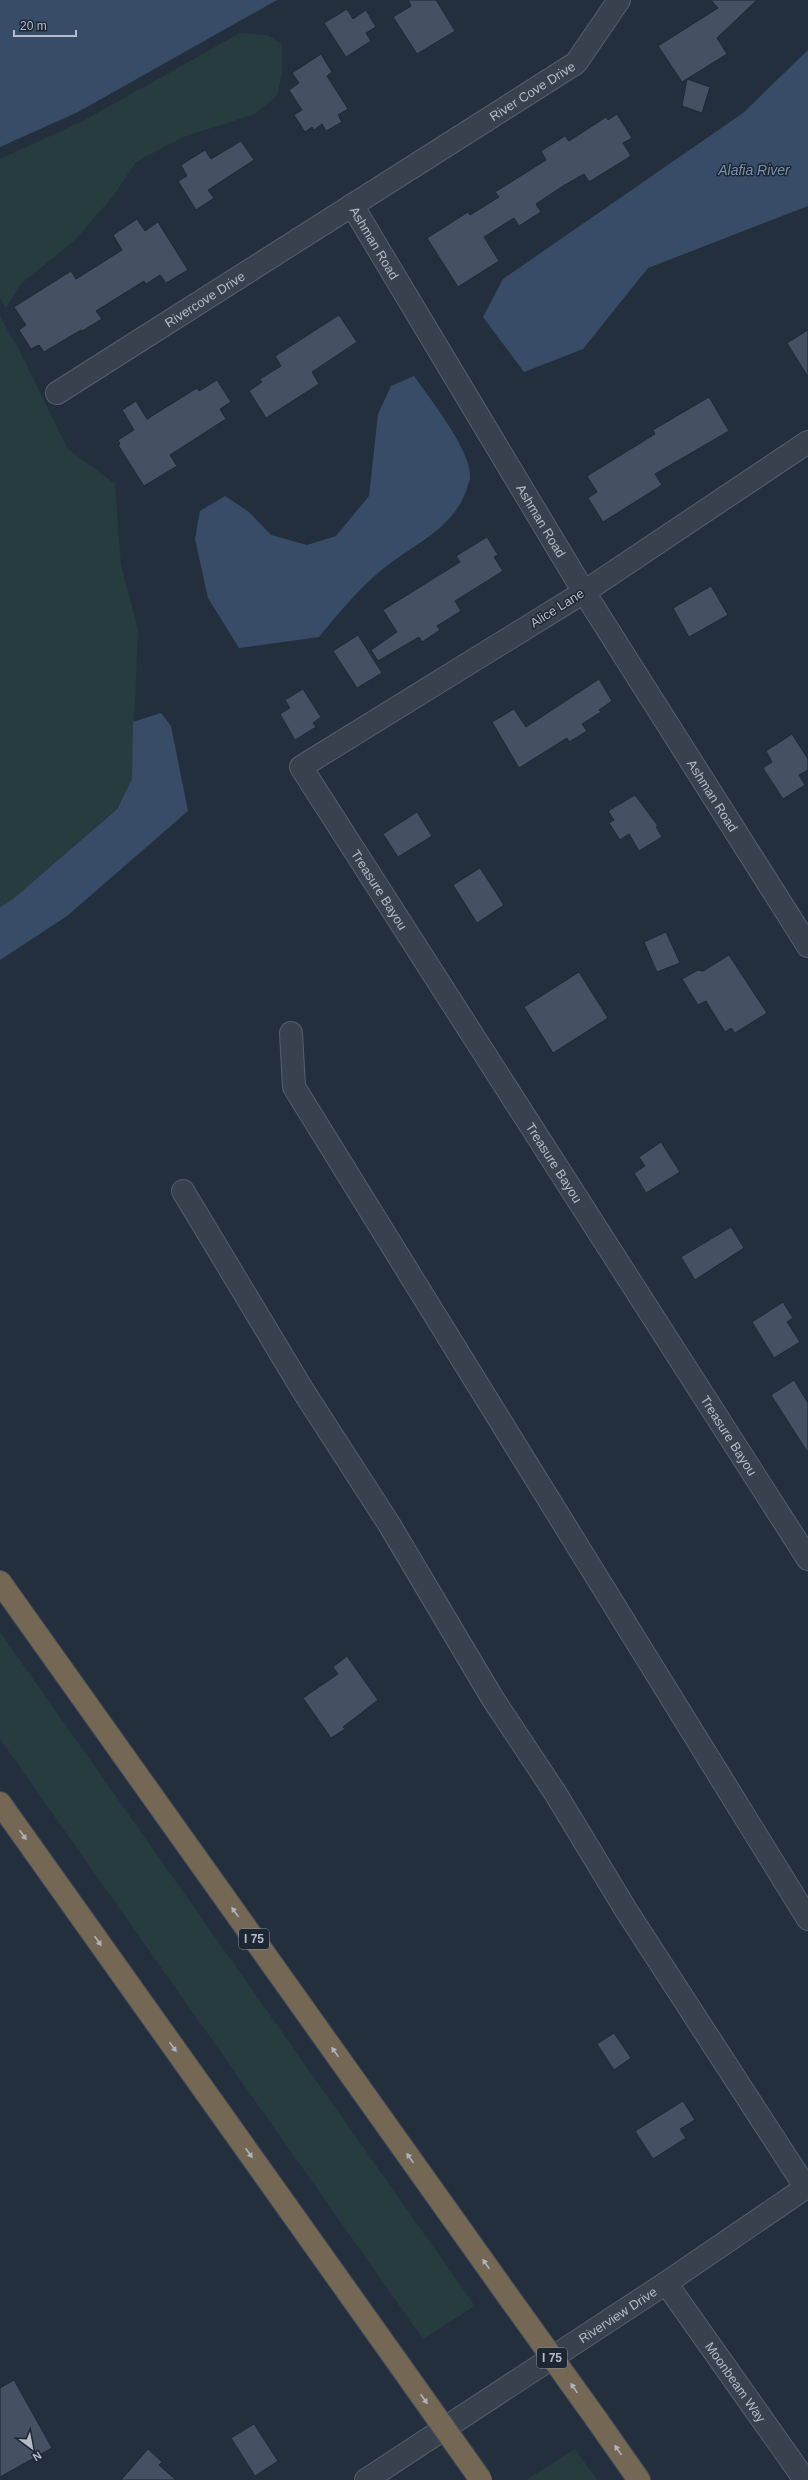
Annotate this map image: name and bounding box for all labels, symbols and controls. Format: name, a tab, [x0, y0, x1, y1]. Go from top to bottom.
scale bar	[14, 12, 76, 38]
text: 20 m	[20, 19, 47, 33]
street label: River Cove Drive	[487, 58, 578, 124]
water label: Alafia River	[717, 162, 791, 178]
street label: Ashman Road	[347, 204, 402, 282]
street label: Rivercove Drive	[162, 268, 247, 330]
street label: Ashman Road	[514, 481, 569, 560]
street label: Alice Lane	[527, 586, 587, 630]
street label: Ashman Road	[684, 757, 741, 834]
street label: Treasure Bayou	[348, 847, 411, 933]
street label: Treasure Bayou	[523, 1120, 585, 1205]
street label: Treasure Bayou	[698, 1393, 760, 1478]
one-way arrow	[19, 1829, 27, 1840]
one-way arrow	[231, 1907, 239, 1917]
road number: I 75	[239, 1929, 269, 1949]
one-way arrow	[94, 1935, 102, 1946]
one-way arrow	[169, 2041, 177, 2052]
one-way arrow	[331, 2047, 339, 2058]
one-way arrow	[244, 2147, 253, 2158]
one-way arrow	[406, 2153, 414, 2163]
one-way arrow	[482, 2259, 490, 2269]
street label: Riverview Drive	[576, 2284, 659, 2346]
street label: Moonbeam Way	[702, 2339, 769, 2425]
road number: I 75	[537, 2348, 567, 2368]
one-way arrow	[570, 2383, 578, 2394]
one-way arrow	[420, 2394, 428, 2404]
north arrow	[12, 2428, 52, 2468]
one-way arrow	[614, 2445, 622, 2455]
text: N	[31, 2449, 44, 2464]

